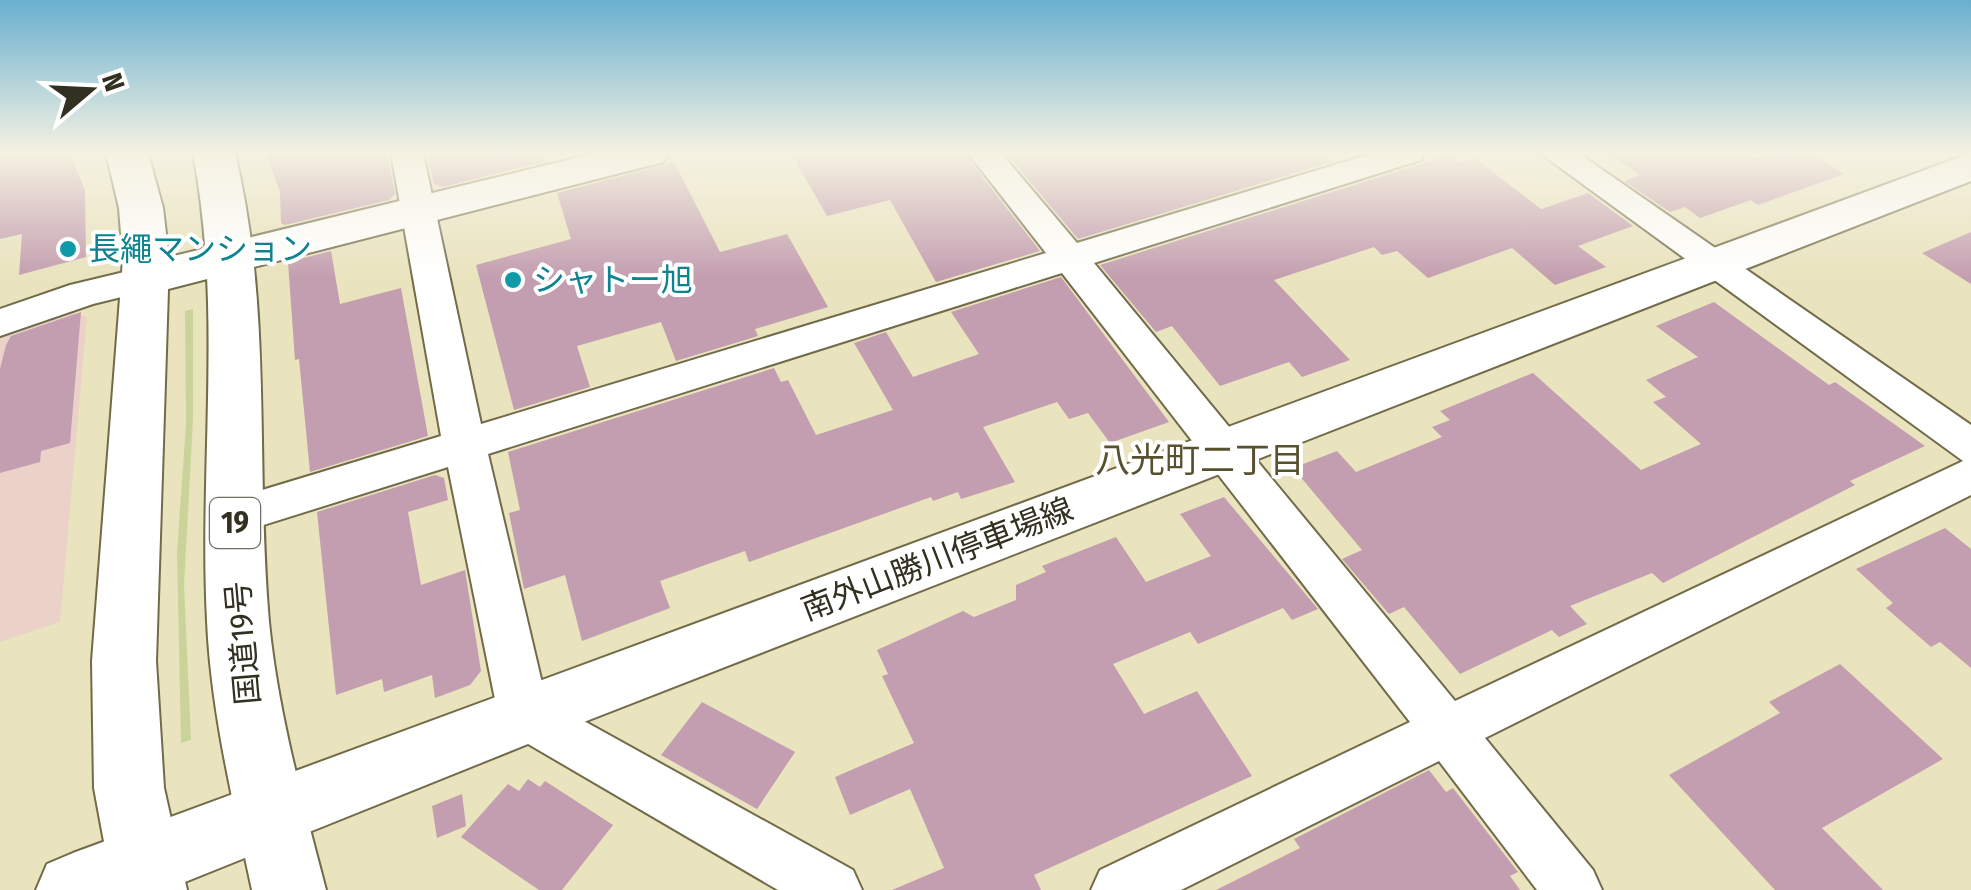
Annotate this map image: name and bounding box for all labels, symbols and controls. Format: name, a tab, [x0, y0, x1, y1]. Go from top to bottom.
north arrow	[40, 40, 140, 140]
text: N	[95, 69, 131, 95]
place label: 長繩マンション	[88, 230, 312, 268]
marker: 長繩マンション	[57, 238, 79, 260]
place label: シャトー旭	[533, 261, 693, 299]
marker: シャトー旭	[502, 269, 524, 291]
district label: 八光町二丁目	[1095, 439, 1305, 481]
street label: 南外山勝川停車場線	[796, 490, 1078, 628]
road number: 19	[210, 498, 260, 548]
street label: 国道19号	[219, 580, 267, 706]

